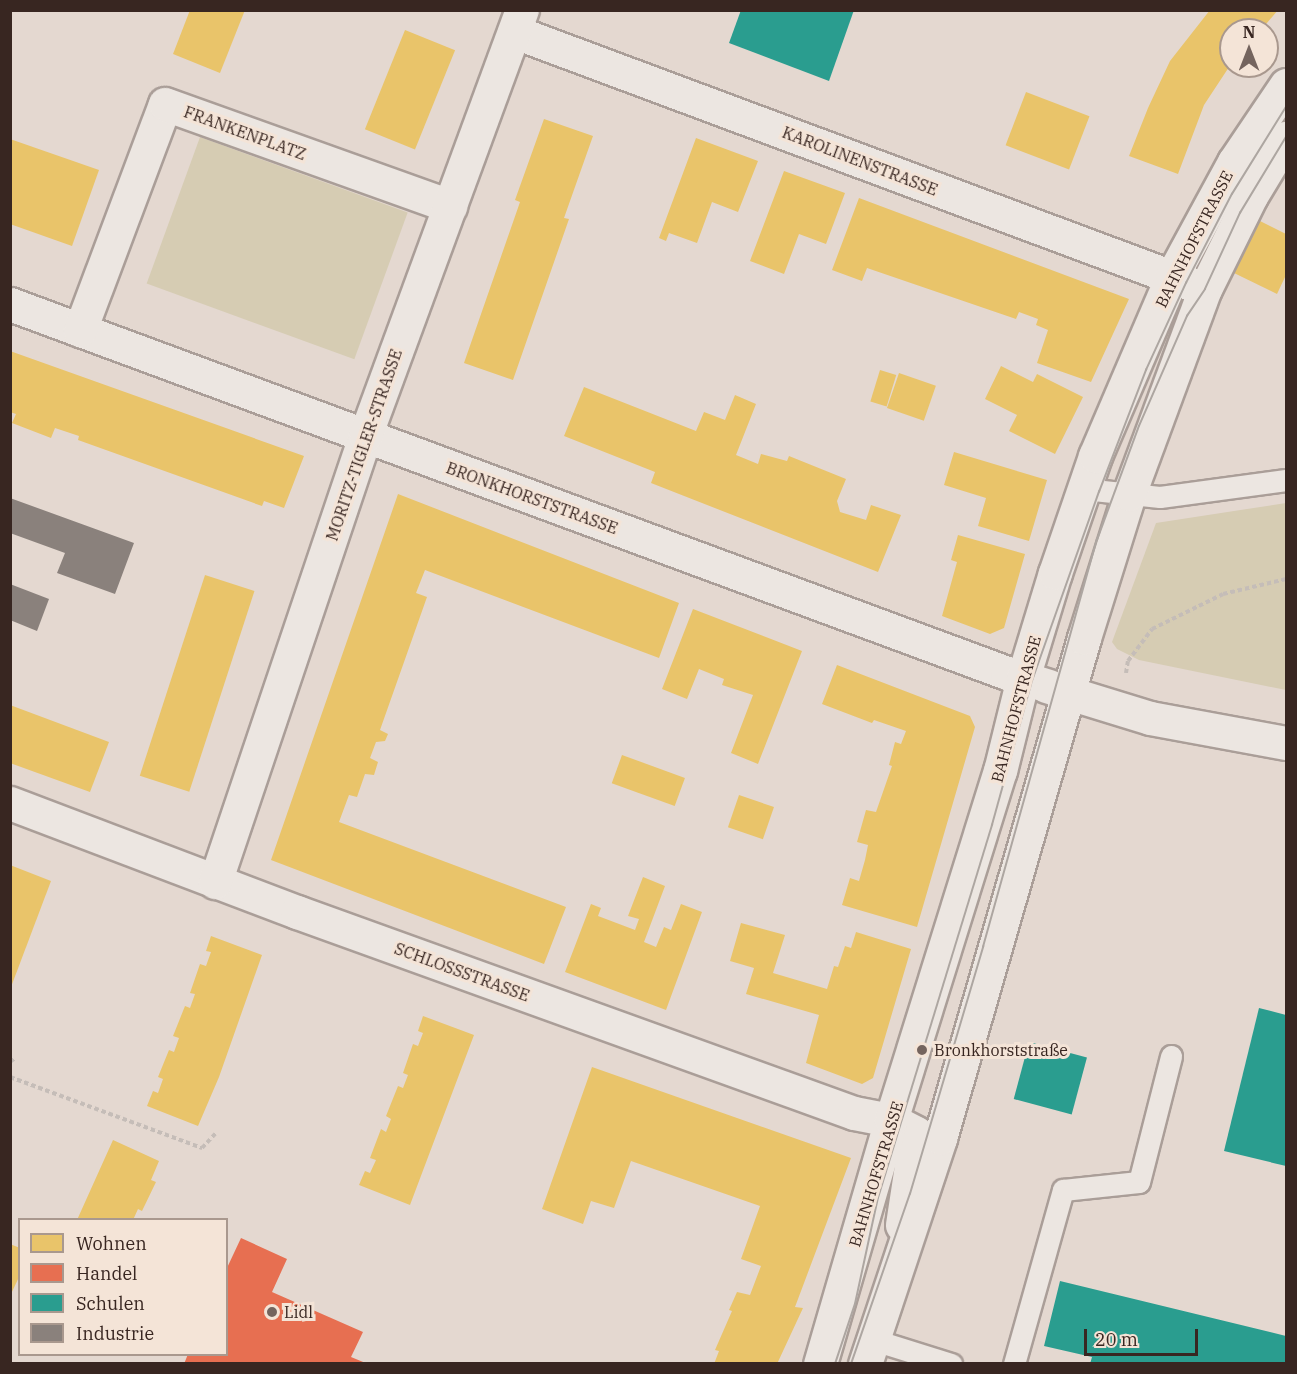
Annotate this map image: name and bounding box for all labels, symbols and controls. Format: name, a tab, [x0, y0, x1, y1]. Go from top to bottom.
north arrow	[1219, 18, 1279, 78]
text: N	[1243, 22, 1255, 42]
street label: FRANKENPLATZ	[181, 102, 309, 164]
street label: KAROLINENSTRASSE	[780, 122, 940, 200]
street label: BAHNHOFSTRASSE	[1151, 167, 1237, 311]
street label: MORITZ-TIGLER-STRASSE	[322, 347, 406, 543]
street label: BRONKHORSTSTRASSE	[444, 458, 620, 538]
street label: BAHNHOFSTRASSE	[987, 634, 1045, 784]
street label: SCHLOSSSTRASSE	[392, 939, 532, 1005]
place label: Bronkhorststraße	[934, 1040, 1068, 1060]
marker: Bronkhorststraße	[915, 1043, 929, 1057]
street label: BAHNHOFSTRASSE	[845, 1099, 907, 1249]
legend	[18, 1218, 228, 1356]
text: Wohnen	[76, 1232, 147, 1255]
text: Handel	[76, 1262, 138, 1285]
text: Schulen	[76, 1292, 145, 1315]
place label: Lidl	[284, 1302, 313, 1322]
marker: Lidl	[265, 1305, 279, 1319]
scale bar	[1087, 1317, 1201, 1355]
text: Industrie	[76, 1322, 154, 1345]
text: 20 m	[1095, 1328, 1138, 1351]

